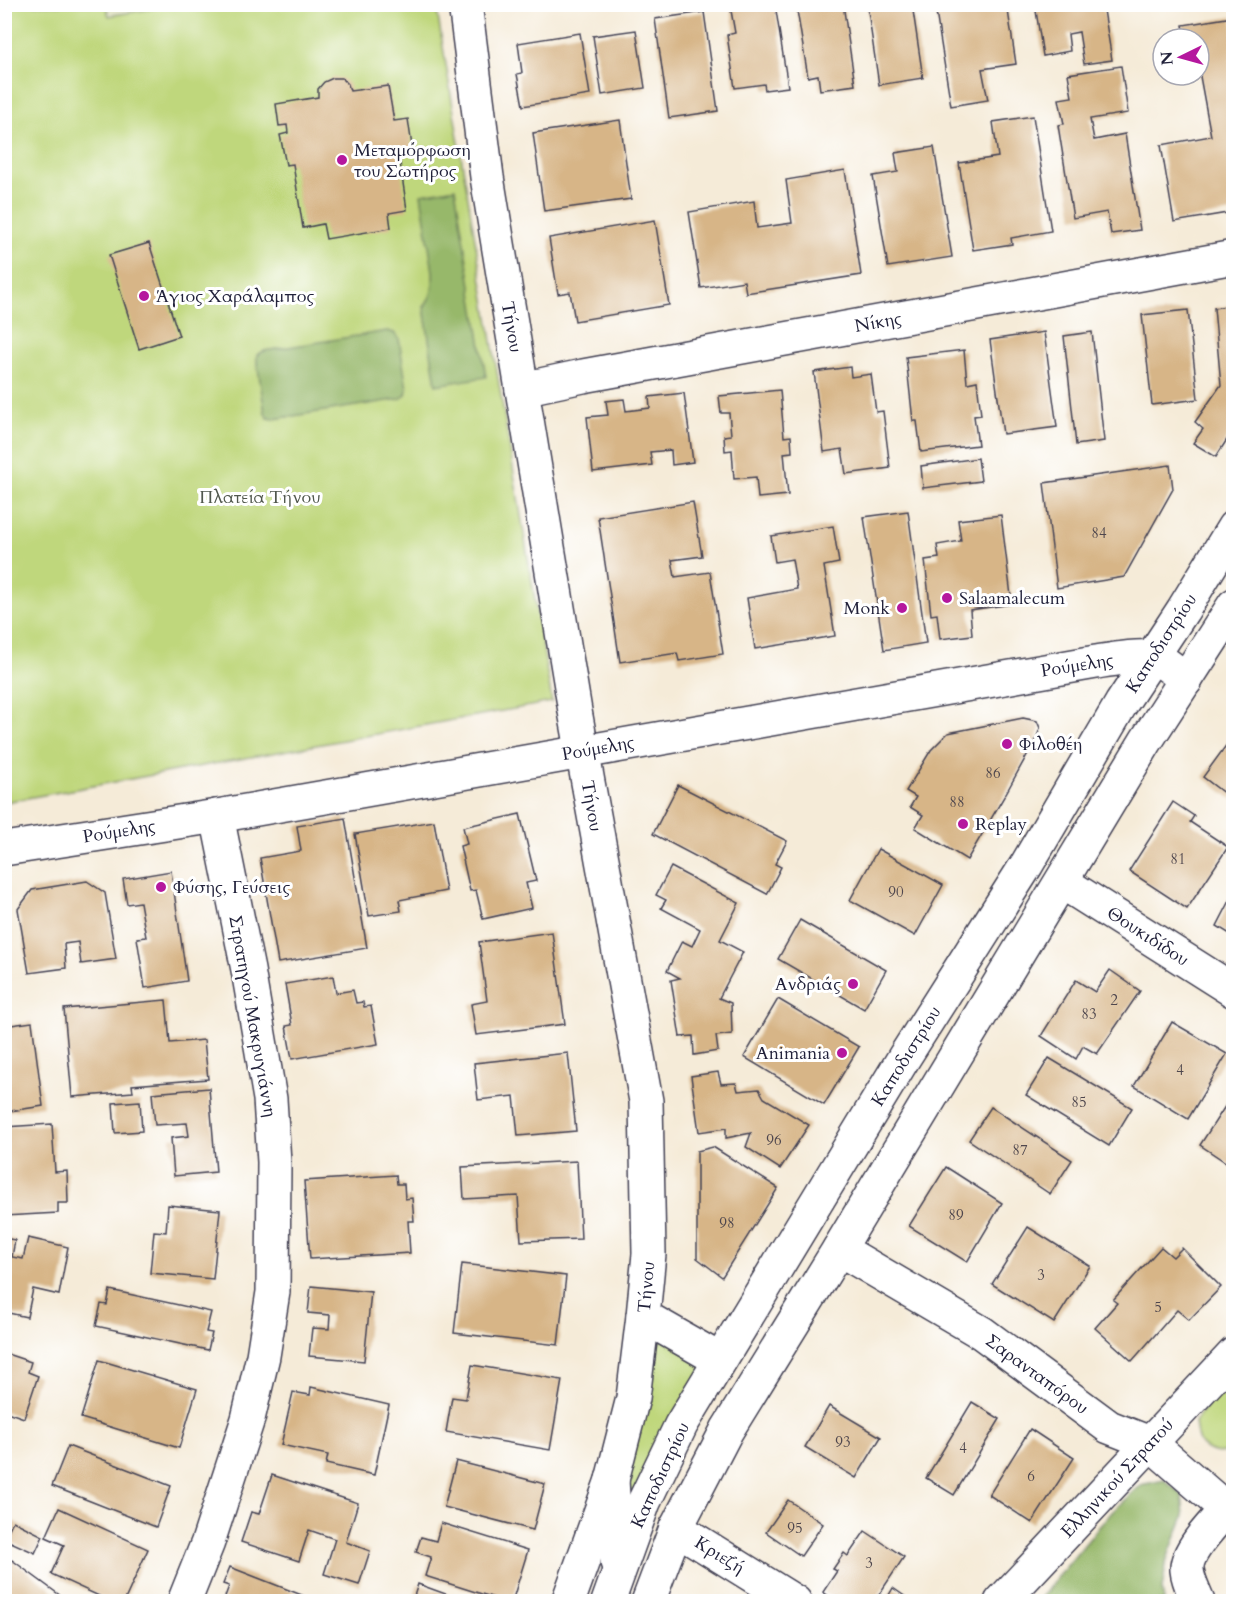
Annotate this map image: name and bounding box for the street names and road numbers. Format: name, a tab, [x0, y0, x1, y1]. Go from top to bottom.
street label: Τήνου	[495, 300, 528, 355]
street label: Νίκης	[853, 306, 904, 339]
street label: Καποδιστρίου	[1120, 589, 1203, 698]
street label: Ρούμελης	[1039, 647, 1115, 684]
street label: Ρούμελης	[560, 730, 637, 767]
street label: Τήνου	[575, 779, 608, 834]
street label: Ρούμελης	[81, 813, 157, 850]
street label: Θουκιδίδου	[1102, 901, 1194, 972]
street label: Στρατηγού Μακρυγιάννη	[222, 913, 283, 1119]
street label: Καποδιστρίου	[866, 1001, 947, 1111]
street label: Τήνου	[632, 1260, 661, 1314]
street label: Σαρανταπόρου	[980, 1328, 1093, 1420]
street label: Ελληνικού Στρατού	[1055, 1413, 1179, 1543]
street label: Καποδιστρίου	[625, 1418, 696, 1532]
street label: Κριεζή	[690, 1530, 750, 1581]

